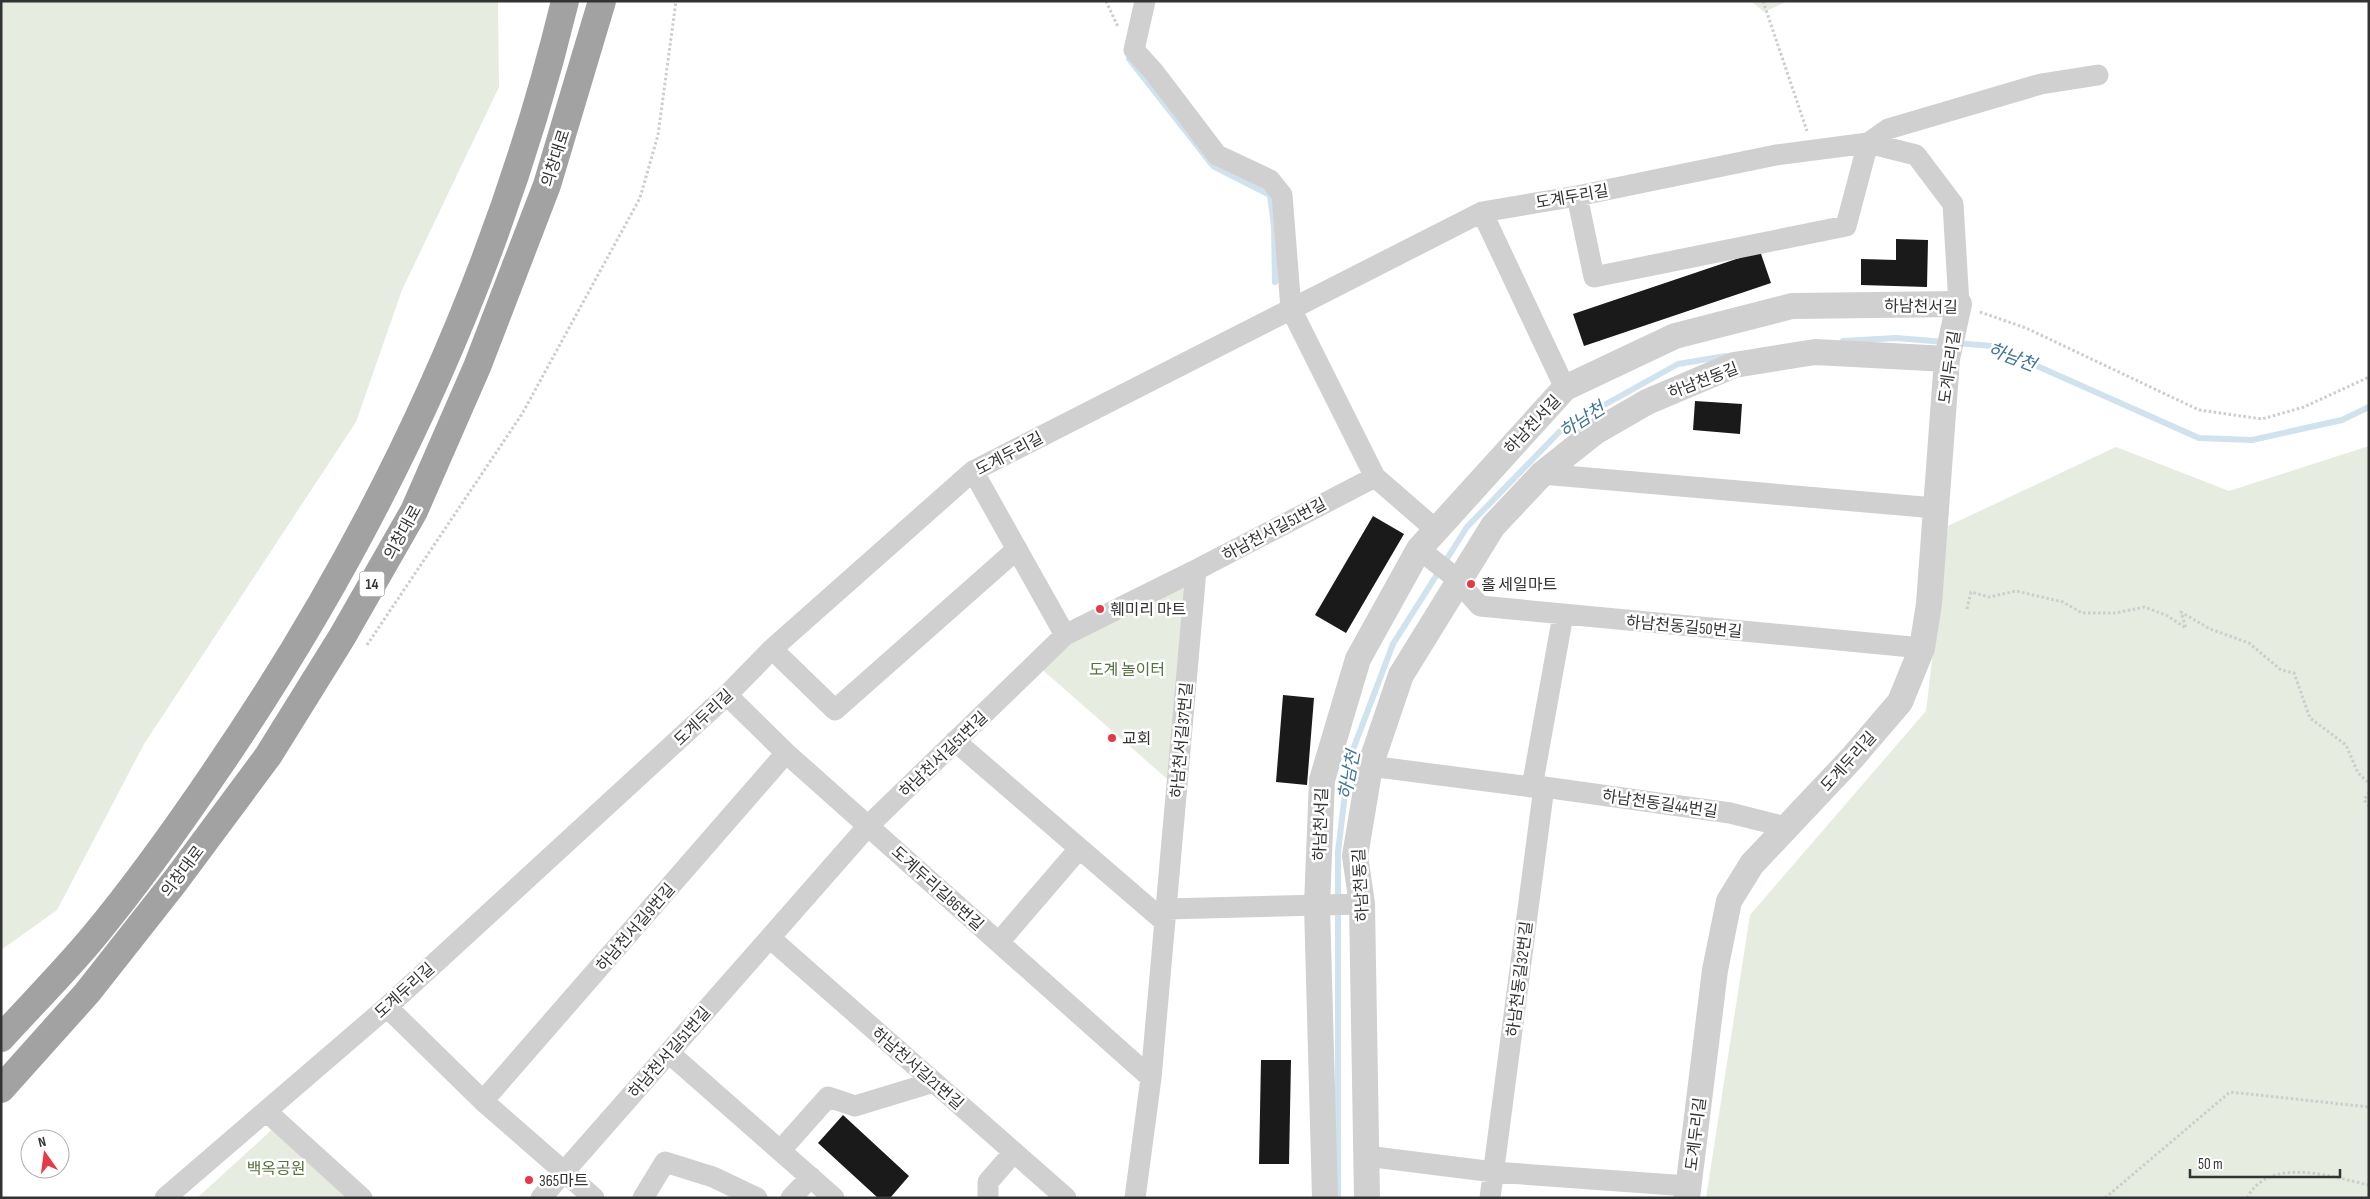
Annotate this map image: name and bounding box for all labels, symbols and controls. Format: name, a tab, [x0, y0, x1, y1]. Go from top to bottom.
street label: 의창대로	[538, 127, 575, 189]
street label: 도계두리길	[1534, 182, 1610, 213]
street label: 하남천서길	[1884, 297, 1958, 318]
street label: 도계두리길	[1936, 329, 1965, 405]
water label: 하남천	[1985, 339, 2041, 377]
street label: 하남천동길	[1666, 359, 1741, 403]
street label: 하남천서길	[1501, 392, 1565, 458]
water label: 하남천	[1556, 397, 1611, 443]
street label: 도계두리길	[973, 429, 1047, 480]
street label: 하남천서길51번길	[1219, 495, 1330, 566]
street label: 의창대로	[381, 502, 426, 563]
road number: 14	[360, 572, 384, 596]
place label: 홀 세일마트	[1481, 576, 1557, 595]
marker: 홀 세일마트	[1465, 578, 1477, 590]
place label: 훼미리 마트	[1110, 601, 1186, 620]
marker: 훼미리 마트	[1094, 603, 1106, 615]
street label: 하남천동길50번길	[1625, 613, 1743, 642]
park label: 도계 놀이터	[1089, 661, 1165, 680]
street label: 하남천서길37번길	[1168, 681, 1197, 799]
street label: 도계두리길	[671, 686, 737, 750]
street label: 하남천서길51번길	[896, 708, 992, 802]
street label: 도계두리길	[1817, 728, 1881, 796]
place label: 교회	[1122, 730, 1151, 749]
marker: 교회	[1106, 732, 1118, 744]
water label: 하남천	[1334, 746, 1365, 801]
street label: 하남천서길	[1311, 787, 1332, 861]
street label: 하남천동길44번길	[1601, 787, 1719, 822]
street label: 의창대로	[158, 842, 209, 901]
street label: 도계두리길86번길	[887, 843, 987, 935]
street label: 하남천동길	[1350, 848, 1373, 922]
street label: 하남천서길9번길	[593, 880, 679, 976]
street label: 하남천동길32번길	[1504, 920, 1537, 1038]
street label: 도계두리길	[371, 959, 439, 1023]
street label: 하남천서길51번길	[625, 1003, 715, 1103]
street label: 하남천서길21번길	[867, 1024, 967, 1114]
street label: 도계두리길	[1683, 1096, 1710, 1172]
north arrow	[20, 1129, 70, 1179]
text: N	[36, 1133, 48, 1151]
scale bar	[2190, 1146, 2340, 1178]
text: 50 m	[2198, 1155, 2223, 1174]
park label: 백옥공원	[247, 1160, 305, 1179]
place label: 365마트	[539, 1172, 589, 1191]
marker: 365마트	[523, 1174, 535, 1186]

